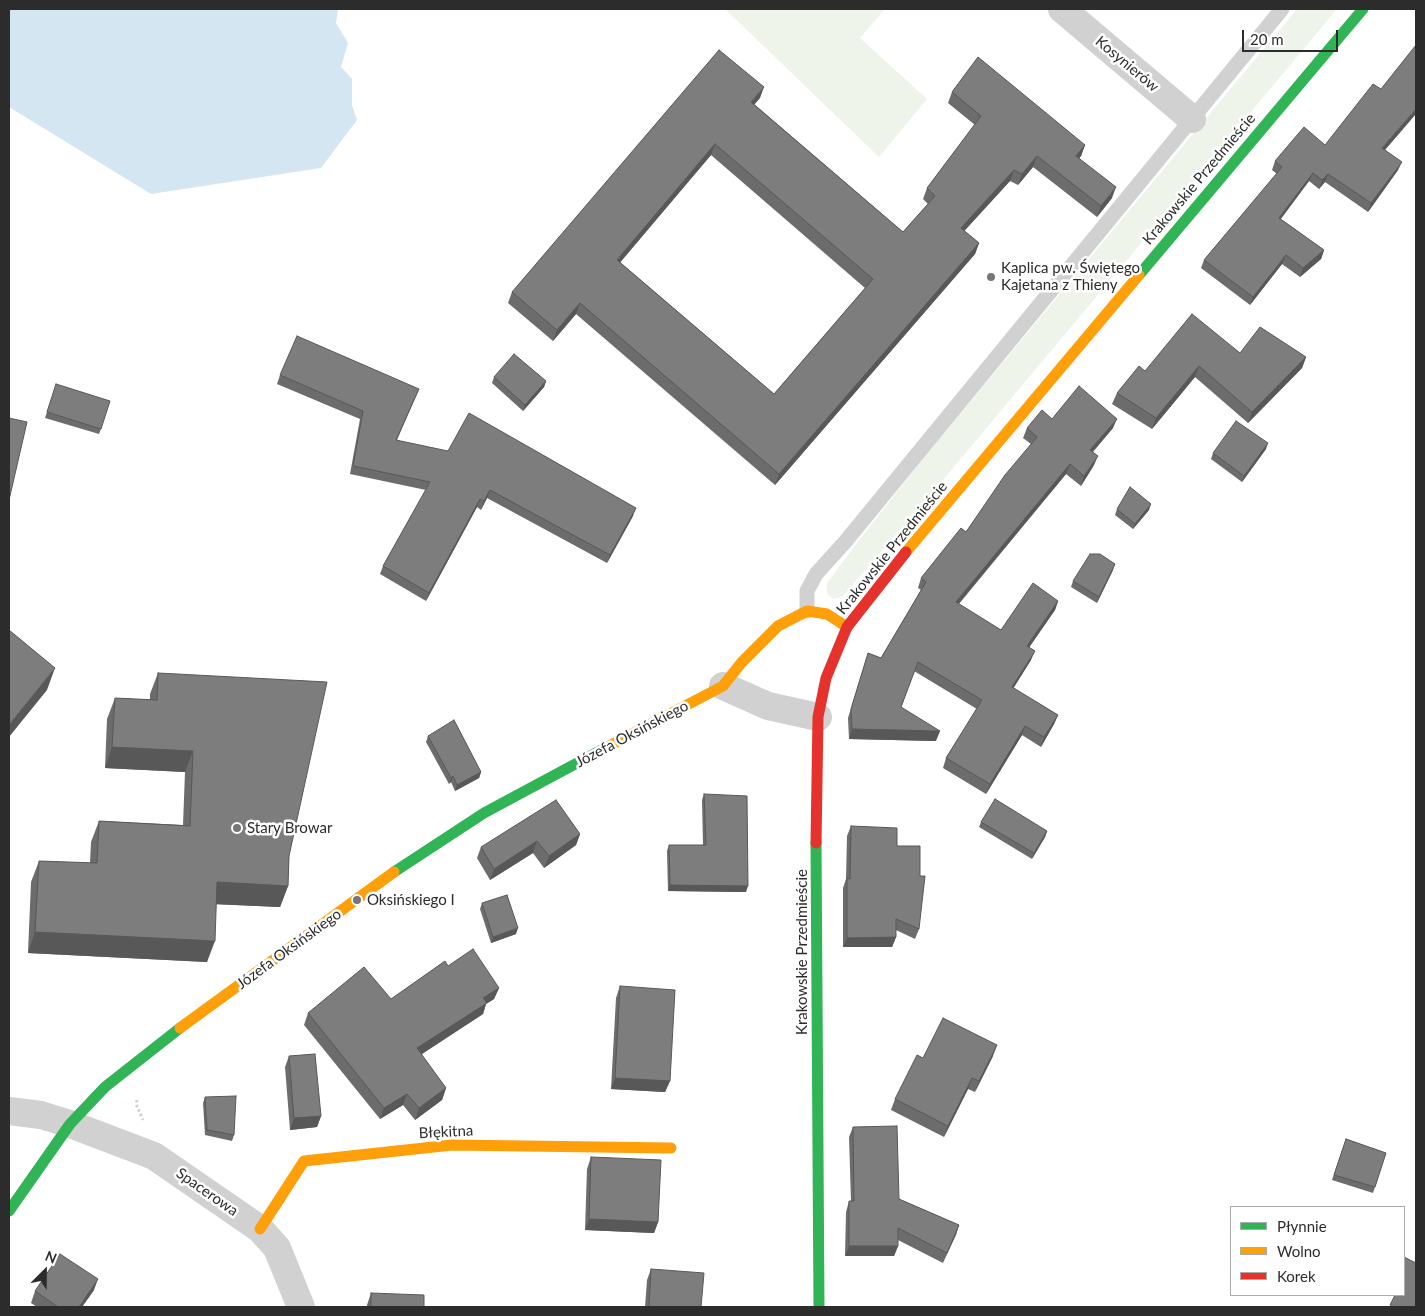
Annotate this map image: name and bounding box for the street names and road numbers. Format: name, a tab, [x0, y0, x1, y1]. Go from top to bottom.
street label: Kosynierów	[1092, 32, 1162, 96]
street label: Krakowskie Przedmieście	[1139, 110, 1259, 248]
street label: Krakowskie Przedmieście	[833, 478, 951, 618]
street label: Józefa Oksińskiego	[573, 697, 691, 771]
street label: Krakowskie Przedmieście	[793, 869, 811, 1035]
street label: Józefa Oksińskiego	[233, 905, 345, 993]
street label: Błękitna	[418, 1122, 474, 1142]
street label: Spacerowa	[173, 1164, 241, 1220]

